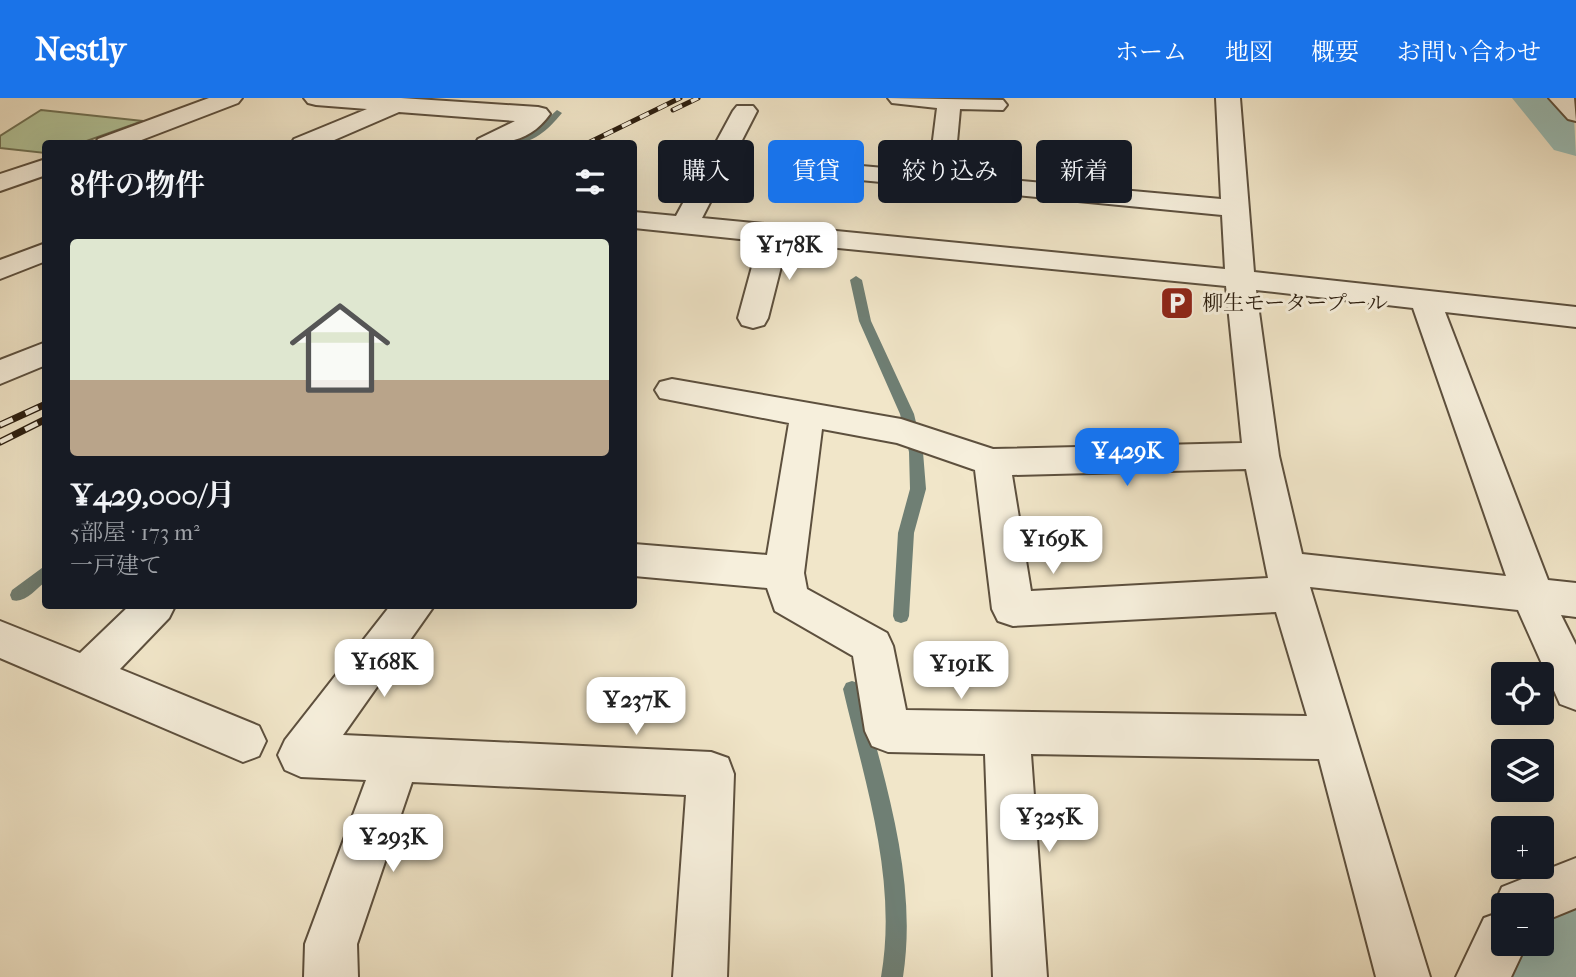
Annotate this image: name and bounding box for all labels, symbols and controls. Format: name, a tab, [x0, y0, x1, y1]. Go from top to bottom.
text: Nestly	[35, 30, 126, 69]
text: ホーム	[1115, 38, 1187, 66]
text: 地図	[1225, 38, 1273, 66]
text: 概要	[1311, 38, 1359, 66]
text: お問い合わせ	[1397, 38, 1541, 66]
chip: 購入	[658, 140, 754, 203]
chip: 賃貸	[768, 140, 864, 203]
chip: 絞り込み	[878, 140, 1022, 203]
chip: 新着	[1036, 140, 1132, 203]
icon: filters	[571, 163, 609, 201]
text: 8件の物件	[70, 168, 205, 203]
pin: ¥178K	[740, 222, 838, 282]
text: ¥178K	[756, 231, 822, 258]
parking icon: 柳生モータープール	[1158, 284, 1196, 322]
icon: home	[277, 285, 403, 411]
place label: 柳生モータープール	[1202, 291, 1388, 315]
pin: ¥429K	[1078, 428, 1176, 488]
text: ¥429K	[1091, 437, 1163, 464]
text: ¥429,000/月	[70, 478, 235, 513]
pin: ¥169K	[1004, 517, 1102, 576]
text: 5部屋 · 173 m²	[70, 519, 200, 546]
text: ¥169K	[1019, 525, 1087, 552]
text: 一戸建て	[70, 552, 162, 579]
pin: ¥168K	[335, 640, 433, 699]
pin: ¥191K	[912, 642, 1010, 701]
text: ¥168K	[351, 648, 417, 675]
text: ¥191K	[929, 650, 993, 677]
map controls	[1491, 662, 1554, 956]
button: locate	[1491, 662, 1554, 725]
pin: ¥237K	[587, 678, 685, 737]
text: ¥237K	[603, 686, 669, 713]
button: layers	[1491, 739, 1554, 802]
pin: ¥325K	[1000, 794, 1098, 854]
text: ¥325K	[1016, 803, 1082, 830]
pin: ¥293K	[344, 814, 442, 874]
button: +	[1491, 816, 1554, 879]
text: ¥293K	[359, 823, 427, 850]
button: −	[1491, 893, 1554, 956]

